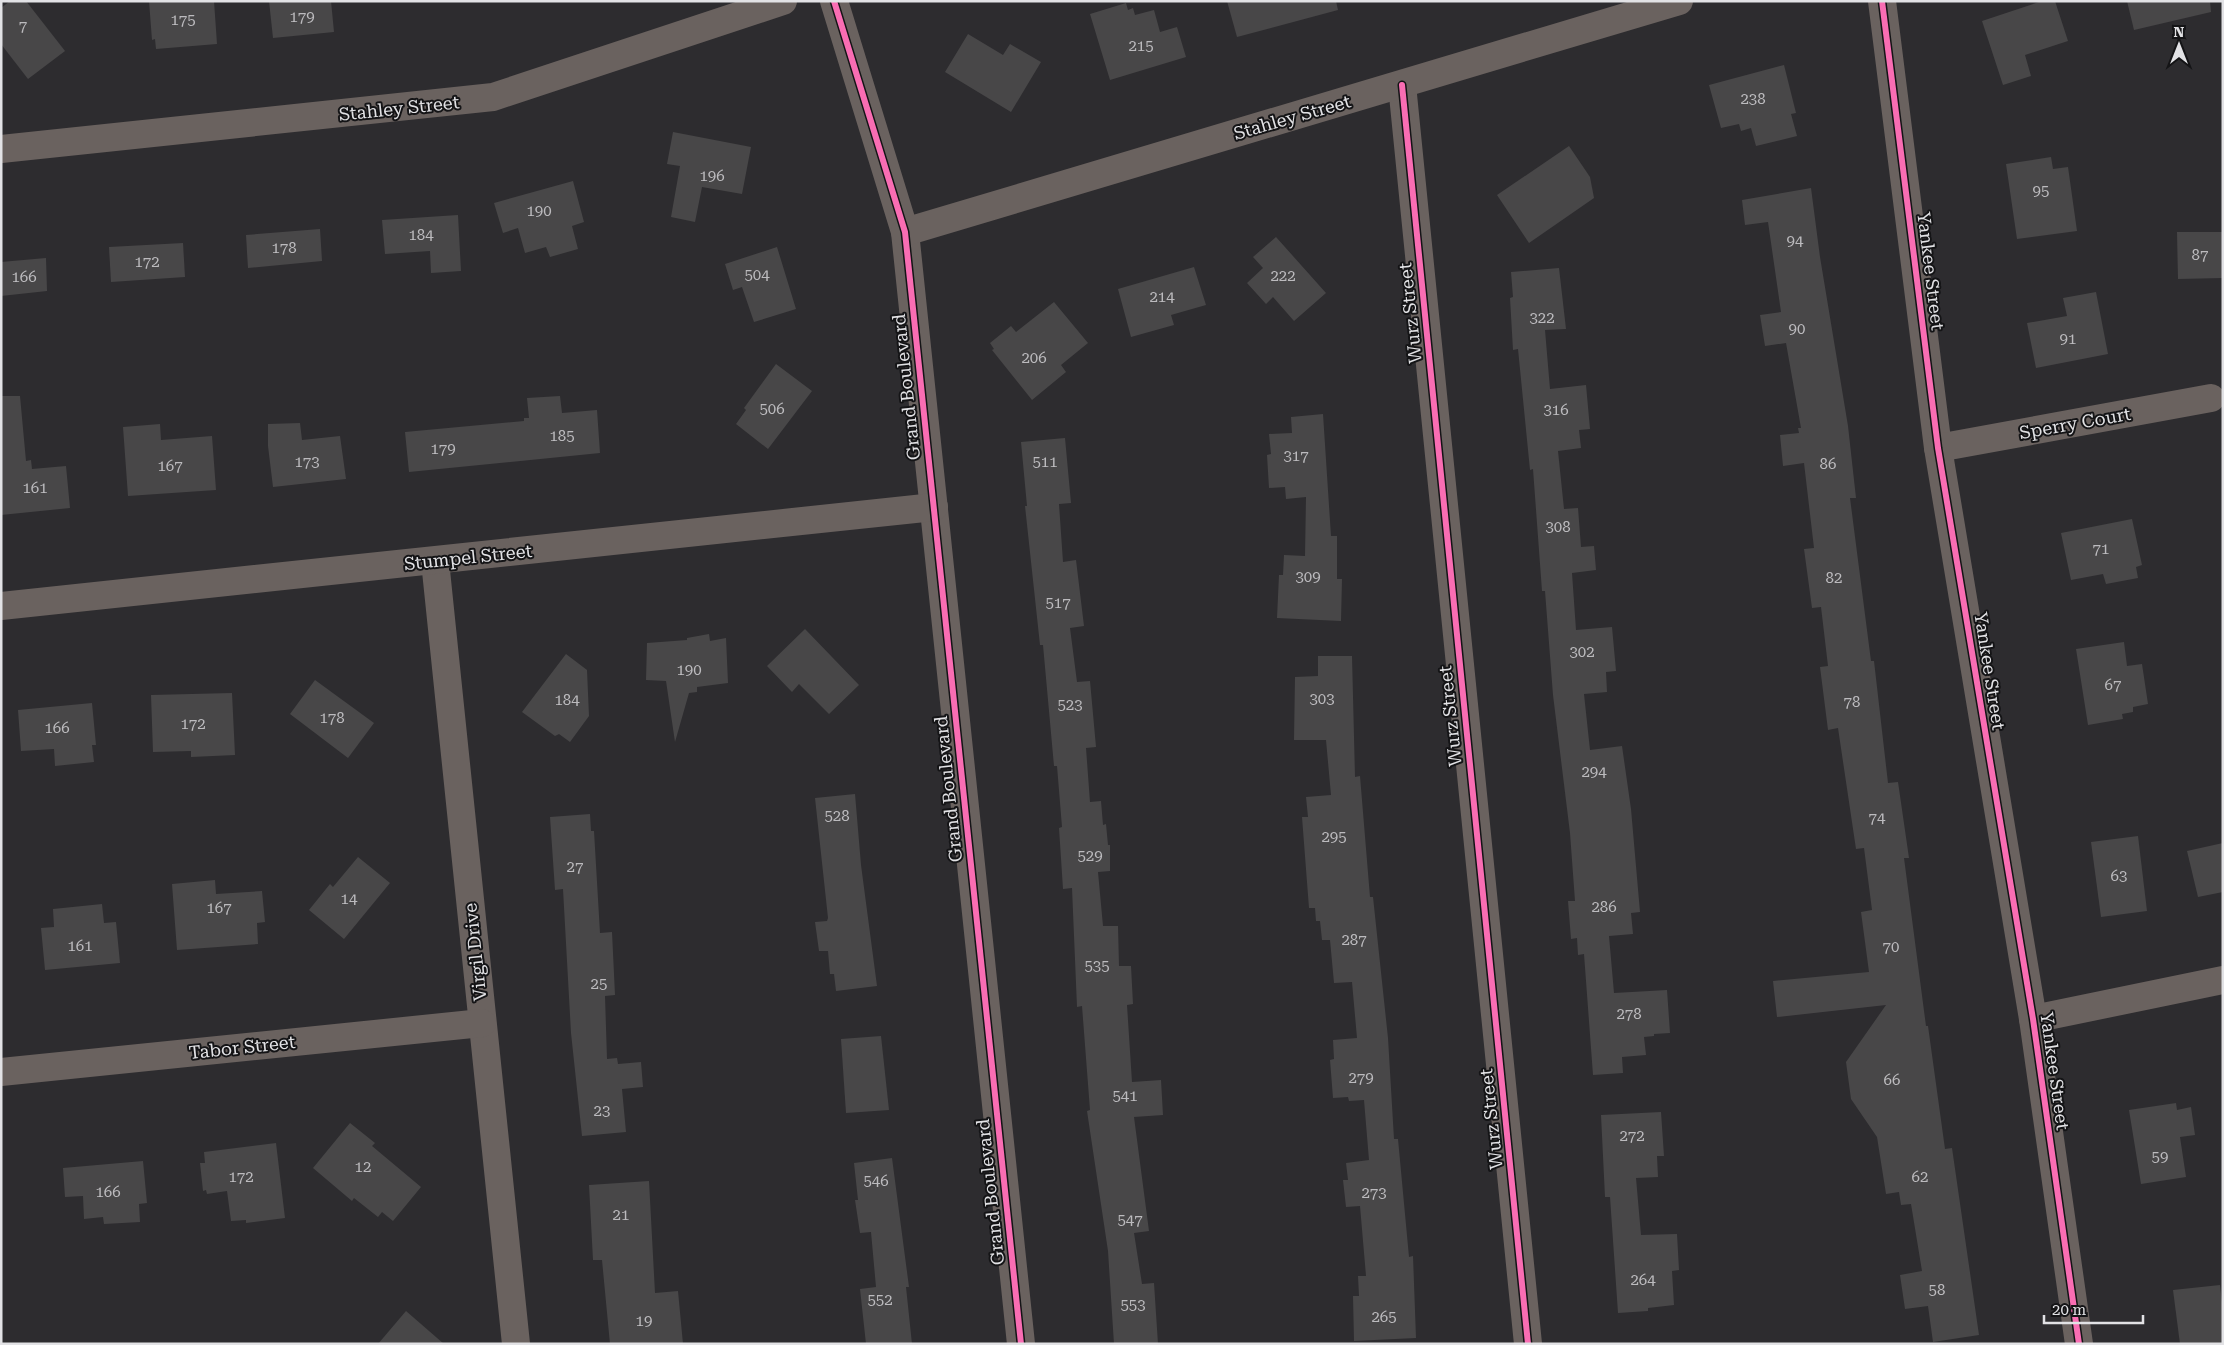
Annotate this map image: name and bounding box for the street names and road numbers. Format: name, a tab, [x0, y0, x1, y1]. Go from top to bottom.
street label: Stahley Street	[1231, 90, 1353, 144]
street label: Stahley Street	[338, 91, 461, 125]
street label: Yankee Street	[1913, 211, 1949, 332]
street label: Wurz Street	[1394, 261, 1426, 364]
street label: Grand Boulevard	[888, 312, 924, 461]
street label: Sperry Court	[2018, 403, 2133, 443]
street label: Stumpel Street	[403, 540, 533, 574]
street label: Yankee Street	[1970, 611, 2010, 732]
street label: Wurz Street	[1434, 664, 1466, 767]
street label: Grand Boulevard	[930, 714, 966, 863]
street label: Virgil Drive	[459, 902, 491, 1002]
street label: Yankee Street	[2036, 1011, 2074, 1132]
street label: Tabor Street	[188, 1031, 297, 1063]
street label: Wurz Street	[1475, 1067, 1507, 1170]
street label: Grand Boulevard	[972, 1117, 1008, 1266]

